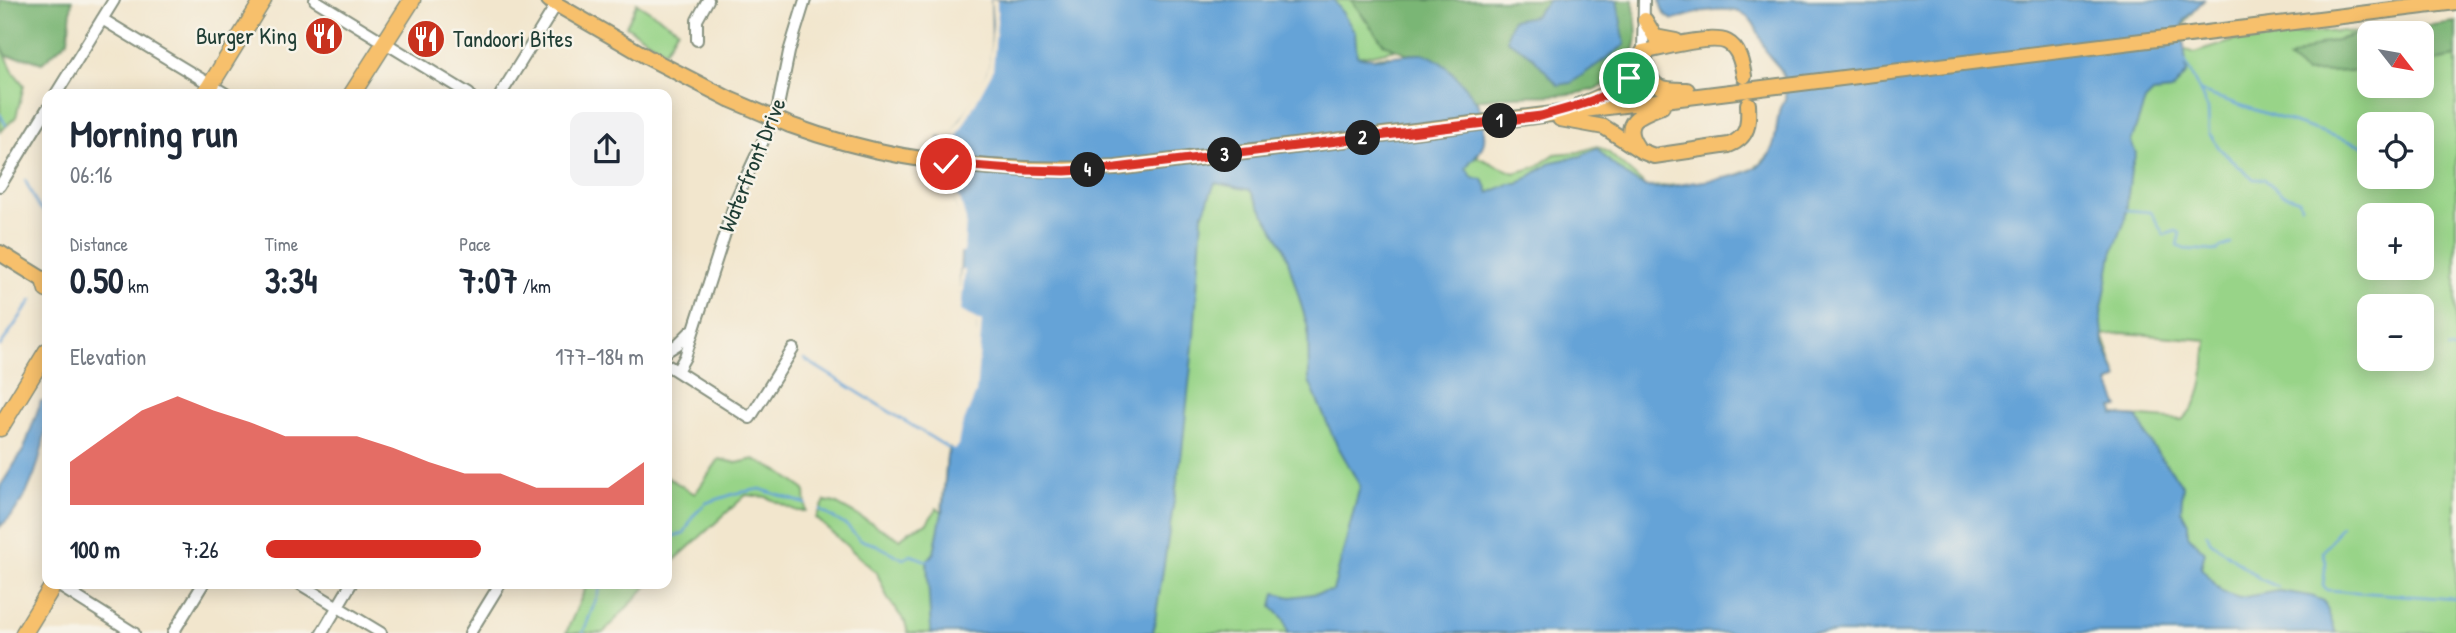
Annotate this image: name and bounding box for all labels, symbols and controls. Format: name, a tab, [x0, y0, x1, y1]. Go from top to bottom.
restaurant icon: Burger King	[303, 15, 345, 57]
restaurant icon: Tandoori Bites	[405, 18, 447, 60]
place label: Burger King	[196, 20, 297, 51]
north arrow	[2357, 21, 2434, 98]
map controls	[2357, 21, 2434, 371]
place label: Tandoori Bites	[453, 23, 573, 54]
pin	[1599, 48, 1659, 108]
icon: arrive	[1610, 59, 1648, 97]
street label: Waterfront Drive	[710, 93, 793, 237]
pin: 1	[1482, 104, 1518, 138]
text: Morning run	[70, 107, 238, 159]
text: 1	[1496, 107, 1503, 133]
button: share	[570, 112, 644, 186]
button: locate	[2357, 112, 2434, 189]
pin: 2	[1346, 120, 1380, 156]
text: 2	[1358, 124, 1367, 150]
pin	[916, 134, 976, 194]
pin: 3	[1208, 138, 1242, 172]
text: 3	[1220, 141, 1229, 167]
icon: check	[927, 145, 965, 183]
pin: 4	[1070, 152, 1106, 188]
text: 4	[1084, 156, 1091, 182]
text: 06:16	[70, 159, 112, 190]
button: +	[2357, 203, 2434, 280]
text: Distance	[70, 231, 128, 257]
text: Time	[265, 231, 298, 257]
text: Pace	[459, 231, 491, 257]
text: 0.50	[70, 257, 124, 304]
text: 3:34	[265, 257, 317, 304]
text: 7:07	[459, 257, 518, 304]
text: km	[124, 273, 149, 299]
text: /km	[518, 273, 551, 299]
button: −	[2357, 294, 2434, 371]
text: Elevation	[70, 341, 146, 372]
text: 177–184 m	[555, 341, 644, 372]
text: 100 m	[70, 534, 120, 565]
text: 7:26	[182, 534, 219, 565]

